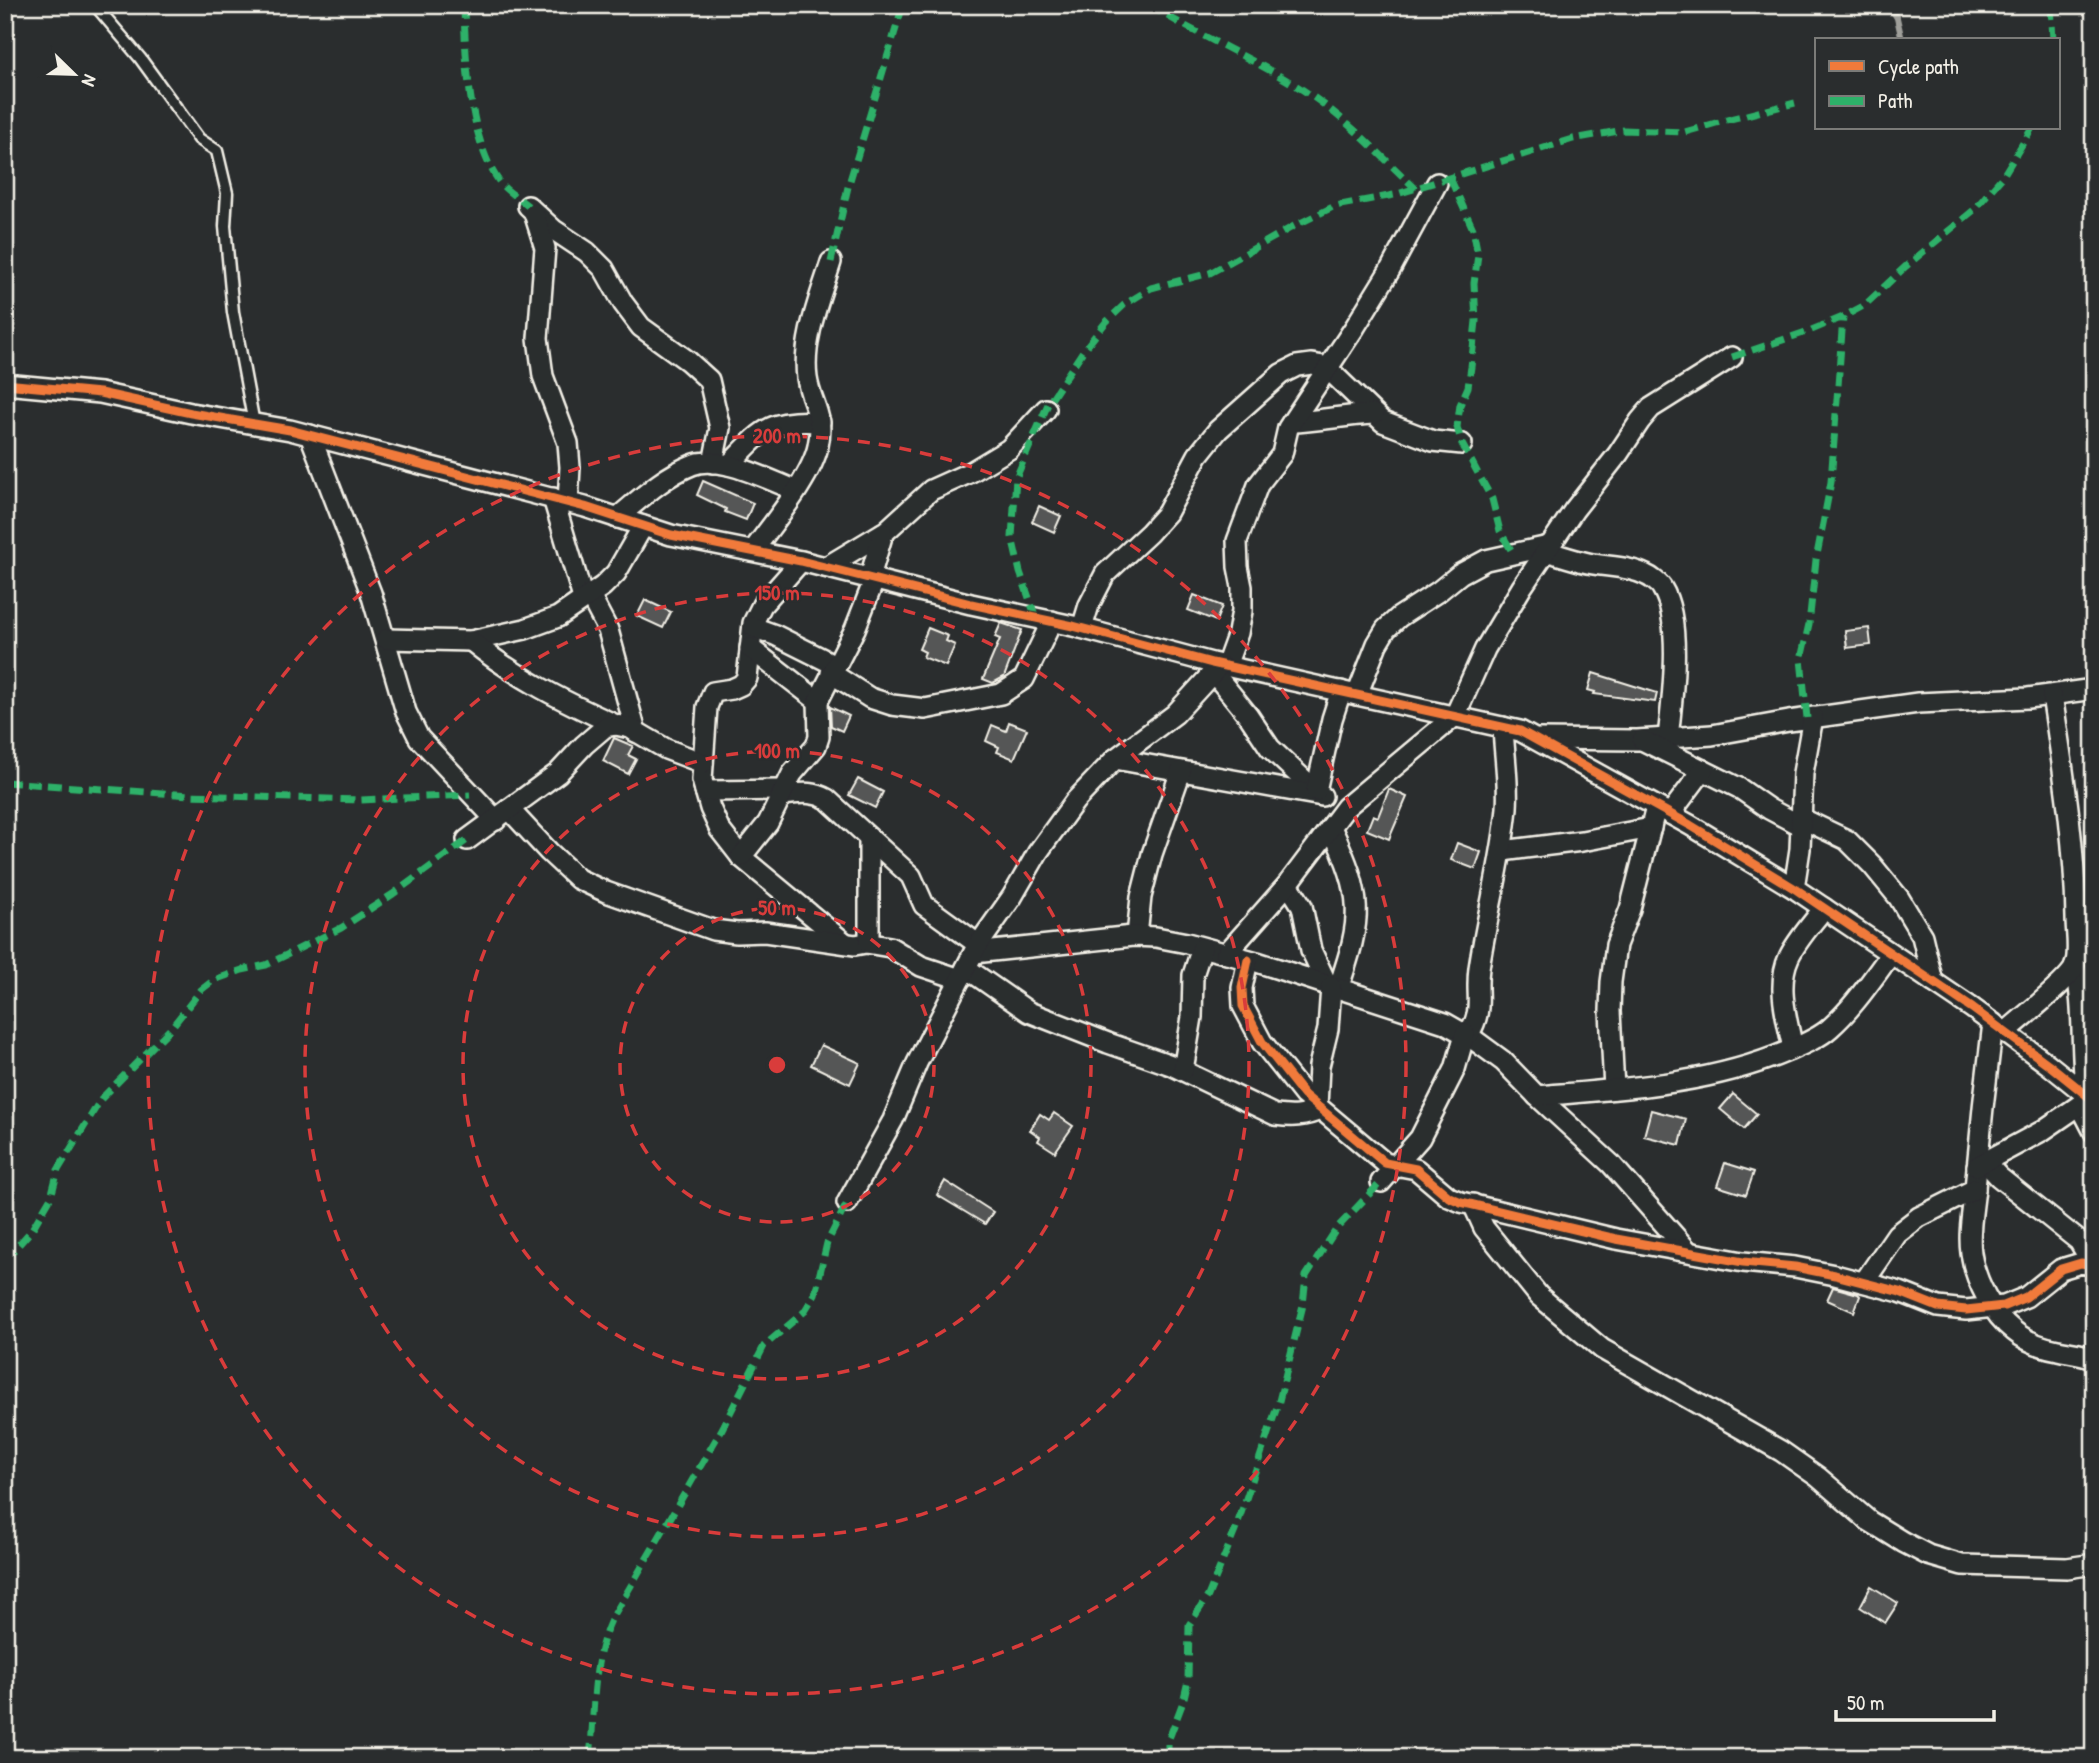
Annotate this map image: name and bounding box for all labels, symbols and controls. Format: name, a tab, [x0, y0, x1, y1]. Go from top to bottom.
north arrow	[38, 38, 108, 108]
legend	[1815, 38, 2060, 130]
text: Cycle path	[1878, 52, 1959, 81]
text: N	[76, 71, 104, 90]
text: Path	[1878, 86, 1913, 115]
text: 200 m	[753, 421, 801, 450]
text: 150 m	[754, 578, 800, 607]
text: 100 m	[754, 736, 800, 765]
text: 50 m	[758, 893, 796, 922]
centre of rings	[765, 1053, 789, 1077]
scale bar	[1836, 1679, 1994, 1723]
text: 50 m	[1847, 1688, 1884, 1717]

